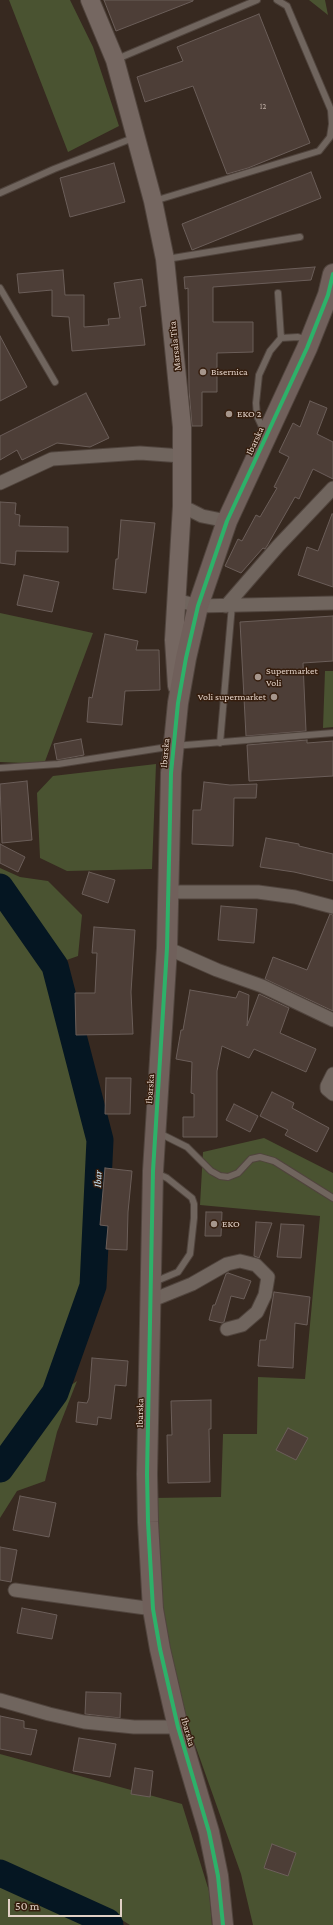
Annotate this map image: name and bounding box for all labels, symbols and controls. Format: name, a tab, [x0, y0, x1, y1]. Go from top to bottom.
house number: 12	[260, 102, 266, 112]
street label: Marsala Tita	[166, 320, 184, 372]
place label: Bisernica	[211, 366, 248, 378]
marker: Bisernica	[198, 367, 208, 377]
place label: EKO 2	[237, 408, 261, 420]
marker: EKO 2	[224, 409, 234, 419]
street label: Ibarska	[243, 425, 267, 457]
place label: Supermarket Voli	[266, 665, 318, 688]
marker: Supermarket Voli	[253, 672, 263, 682]
place label: Voli supermarket	[198, 691, 266, 703]
marker: Voli supermarket	[269, 692, 279, 702]
street label: Ibarska	[158, 738, 172, 768]
street label: Ibarska	[143, 1074, 157, 1104]
water label: Ibar	[91, 1170, 105, 1188]
place label: EKO	[222, 1218, 240, 1230]
marker: EKO	[209, 1219, 219, 1229]
street label: Ibarska	[134, 1398, 146, 1428]
street label: Ibarska	[178, 1716, 198, 1748]
scale bar	[10, 1891, 124, 1917]
text: 50 m	[15, 1899, 39, 1913]

